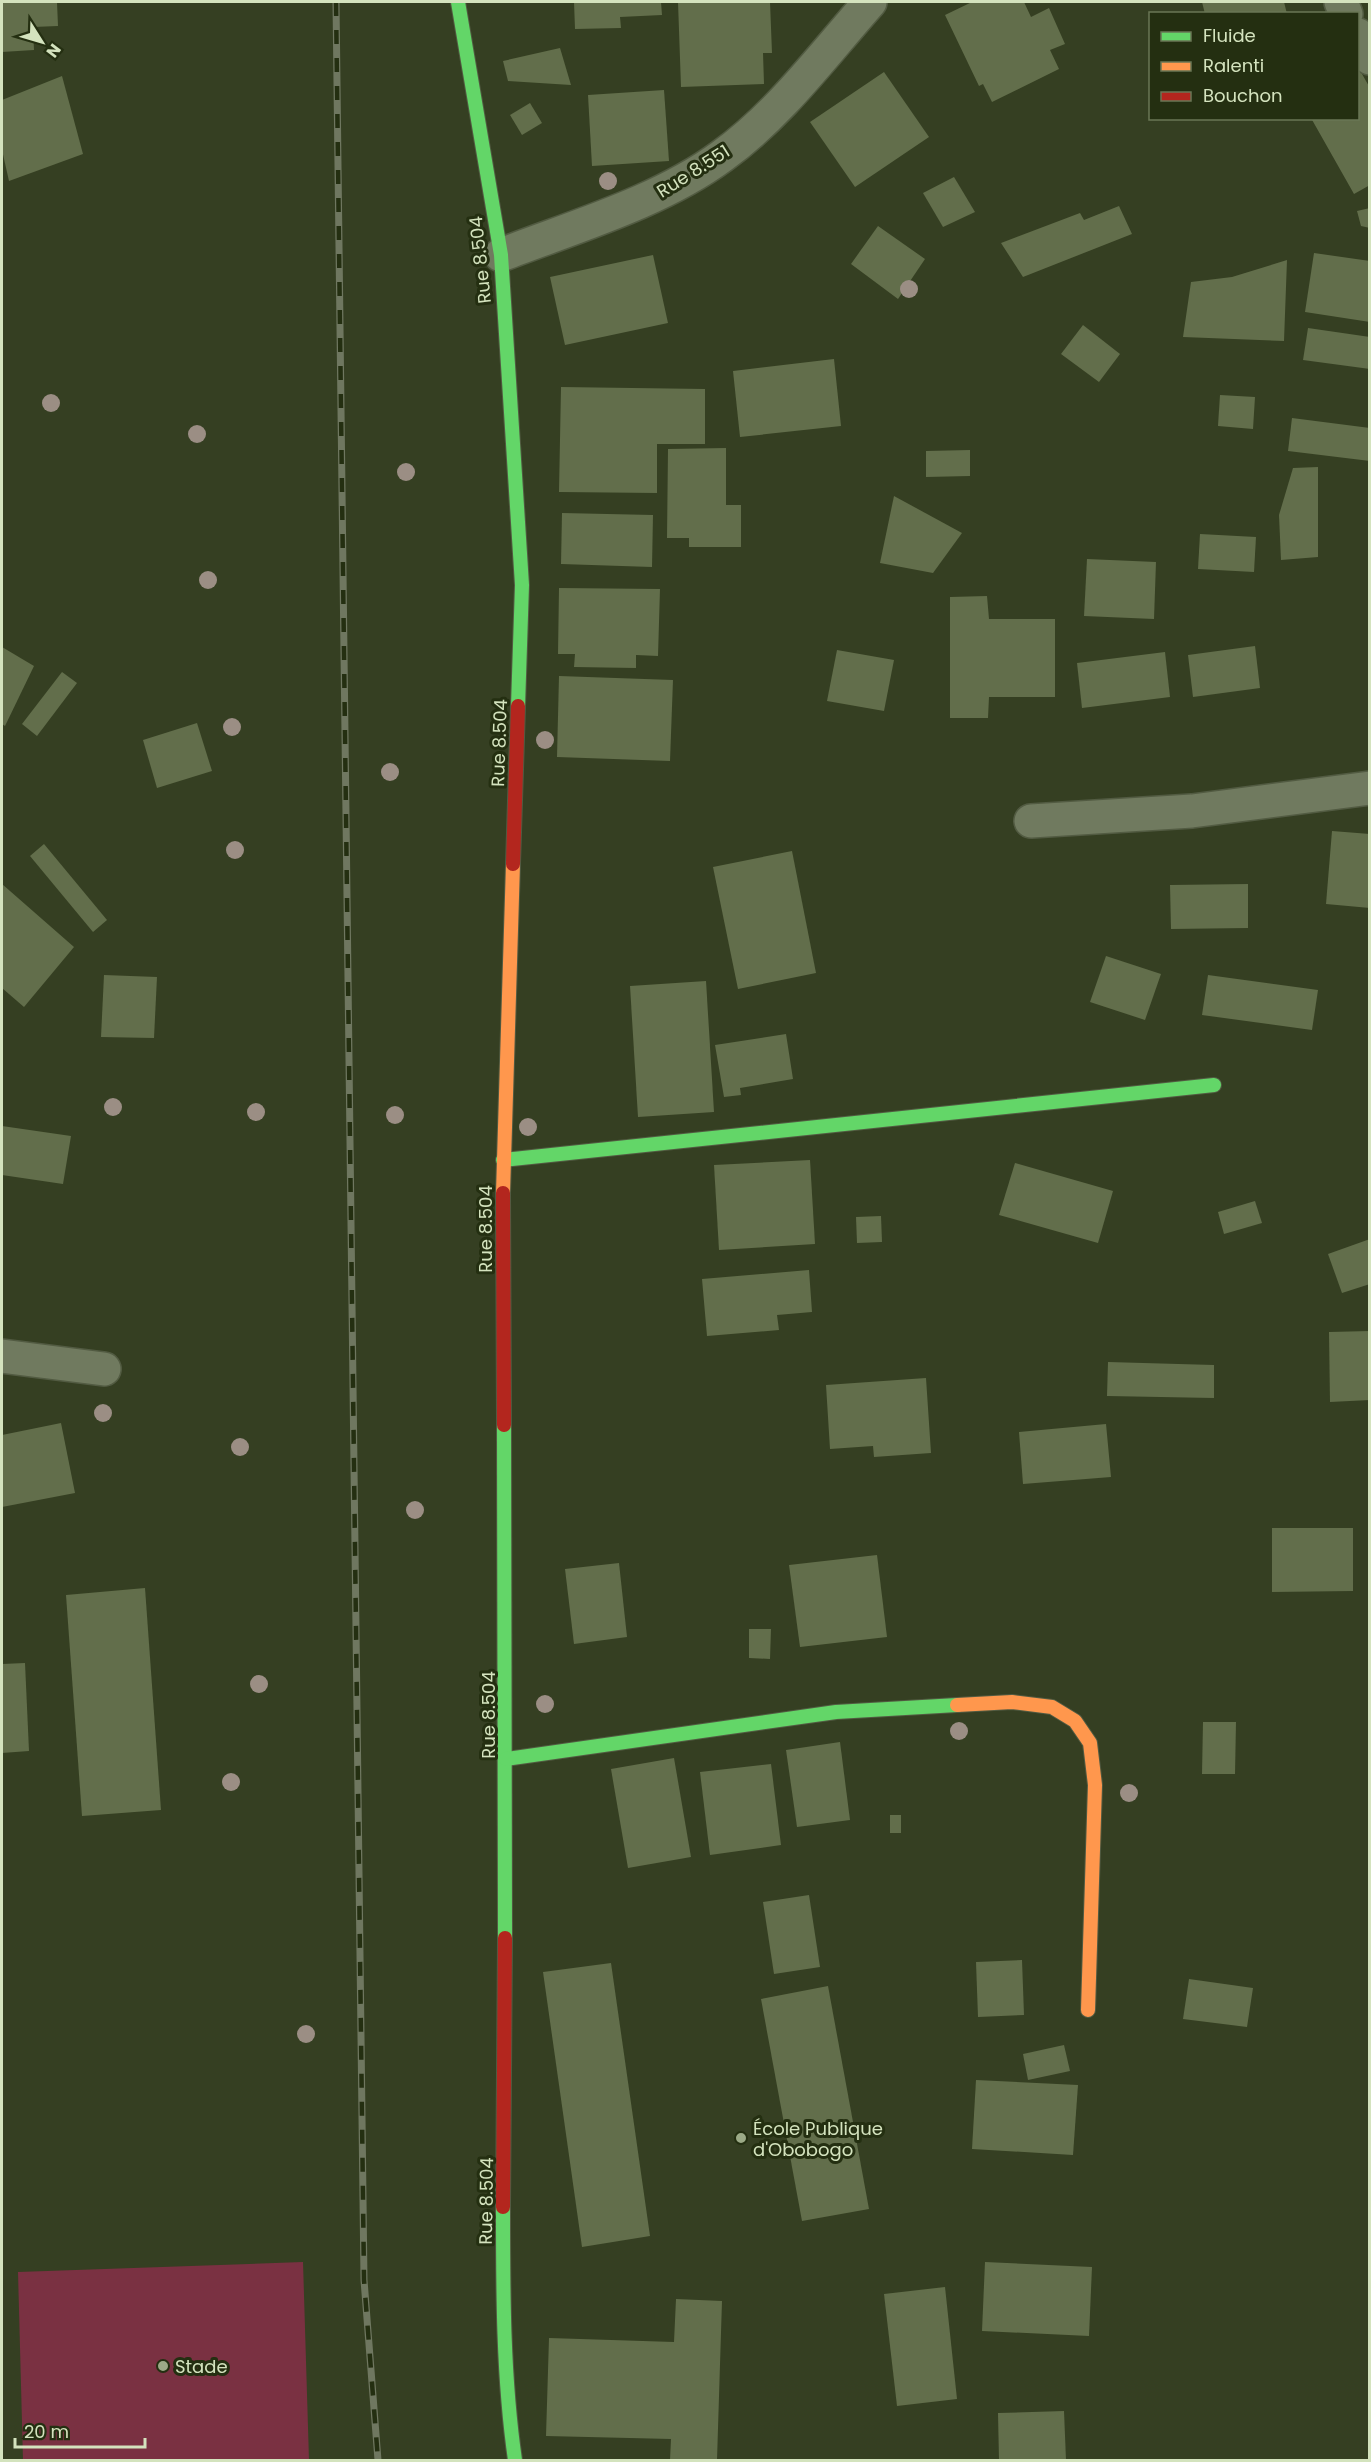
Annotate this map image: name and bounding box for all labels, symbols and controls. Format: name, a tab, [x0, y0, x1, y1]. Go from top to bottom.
north arrow	[12, 12, 72, 72]
legend	[1149, 12, 1359, 120]
text: Fluide	[1203, 23, 1256, 48]
text: N	[41, 39, 66, 62]
text: Ralenti	[1203, 53, 1264, 78]
text: Bouchon	[1203, 83, 1283, 108]
street label: Rue 8.551	[652, 139, 734, 203]
street label: Rue 8.504	[463, 215, 497, 305]
street label: Rue 8.504	[485, 699, 513, 787]
street label: Rue 8.504	[473, 1185, 498, 1273]
street label: Rue 8.504	[476, 1671, 501, 1759]
place label: École Publique d'Obobogo	[753, 2116, 883, 2162]
marker: École Publique d'Obobogo	[734, 2131, 748, 2145]
street label: Rue 8.504	[473, 2157, 499, 2245]
place label: Stade	[175, 2354, 228, 2379]
marker: Stade	[156, 2359, 170, 2373]
scale bar	[15, 2411, 146, 2449]
text: 20 m	[24, 2419, 69, 2444]

